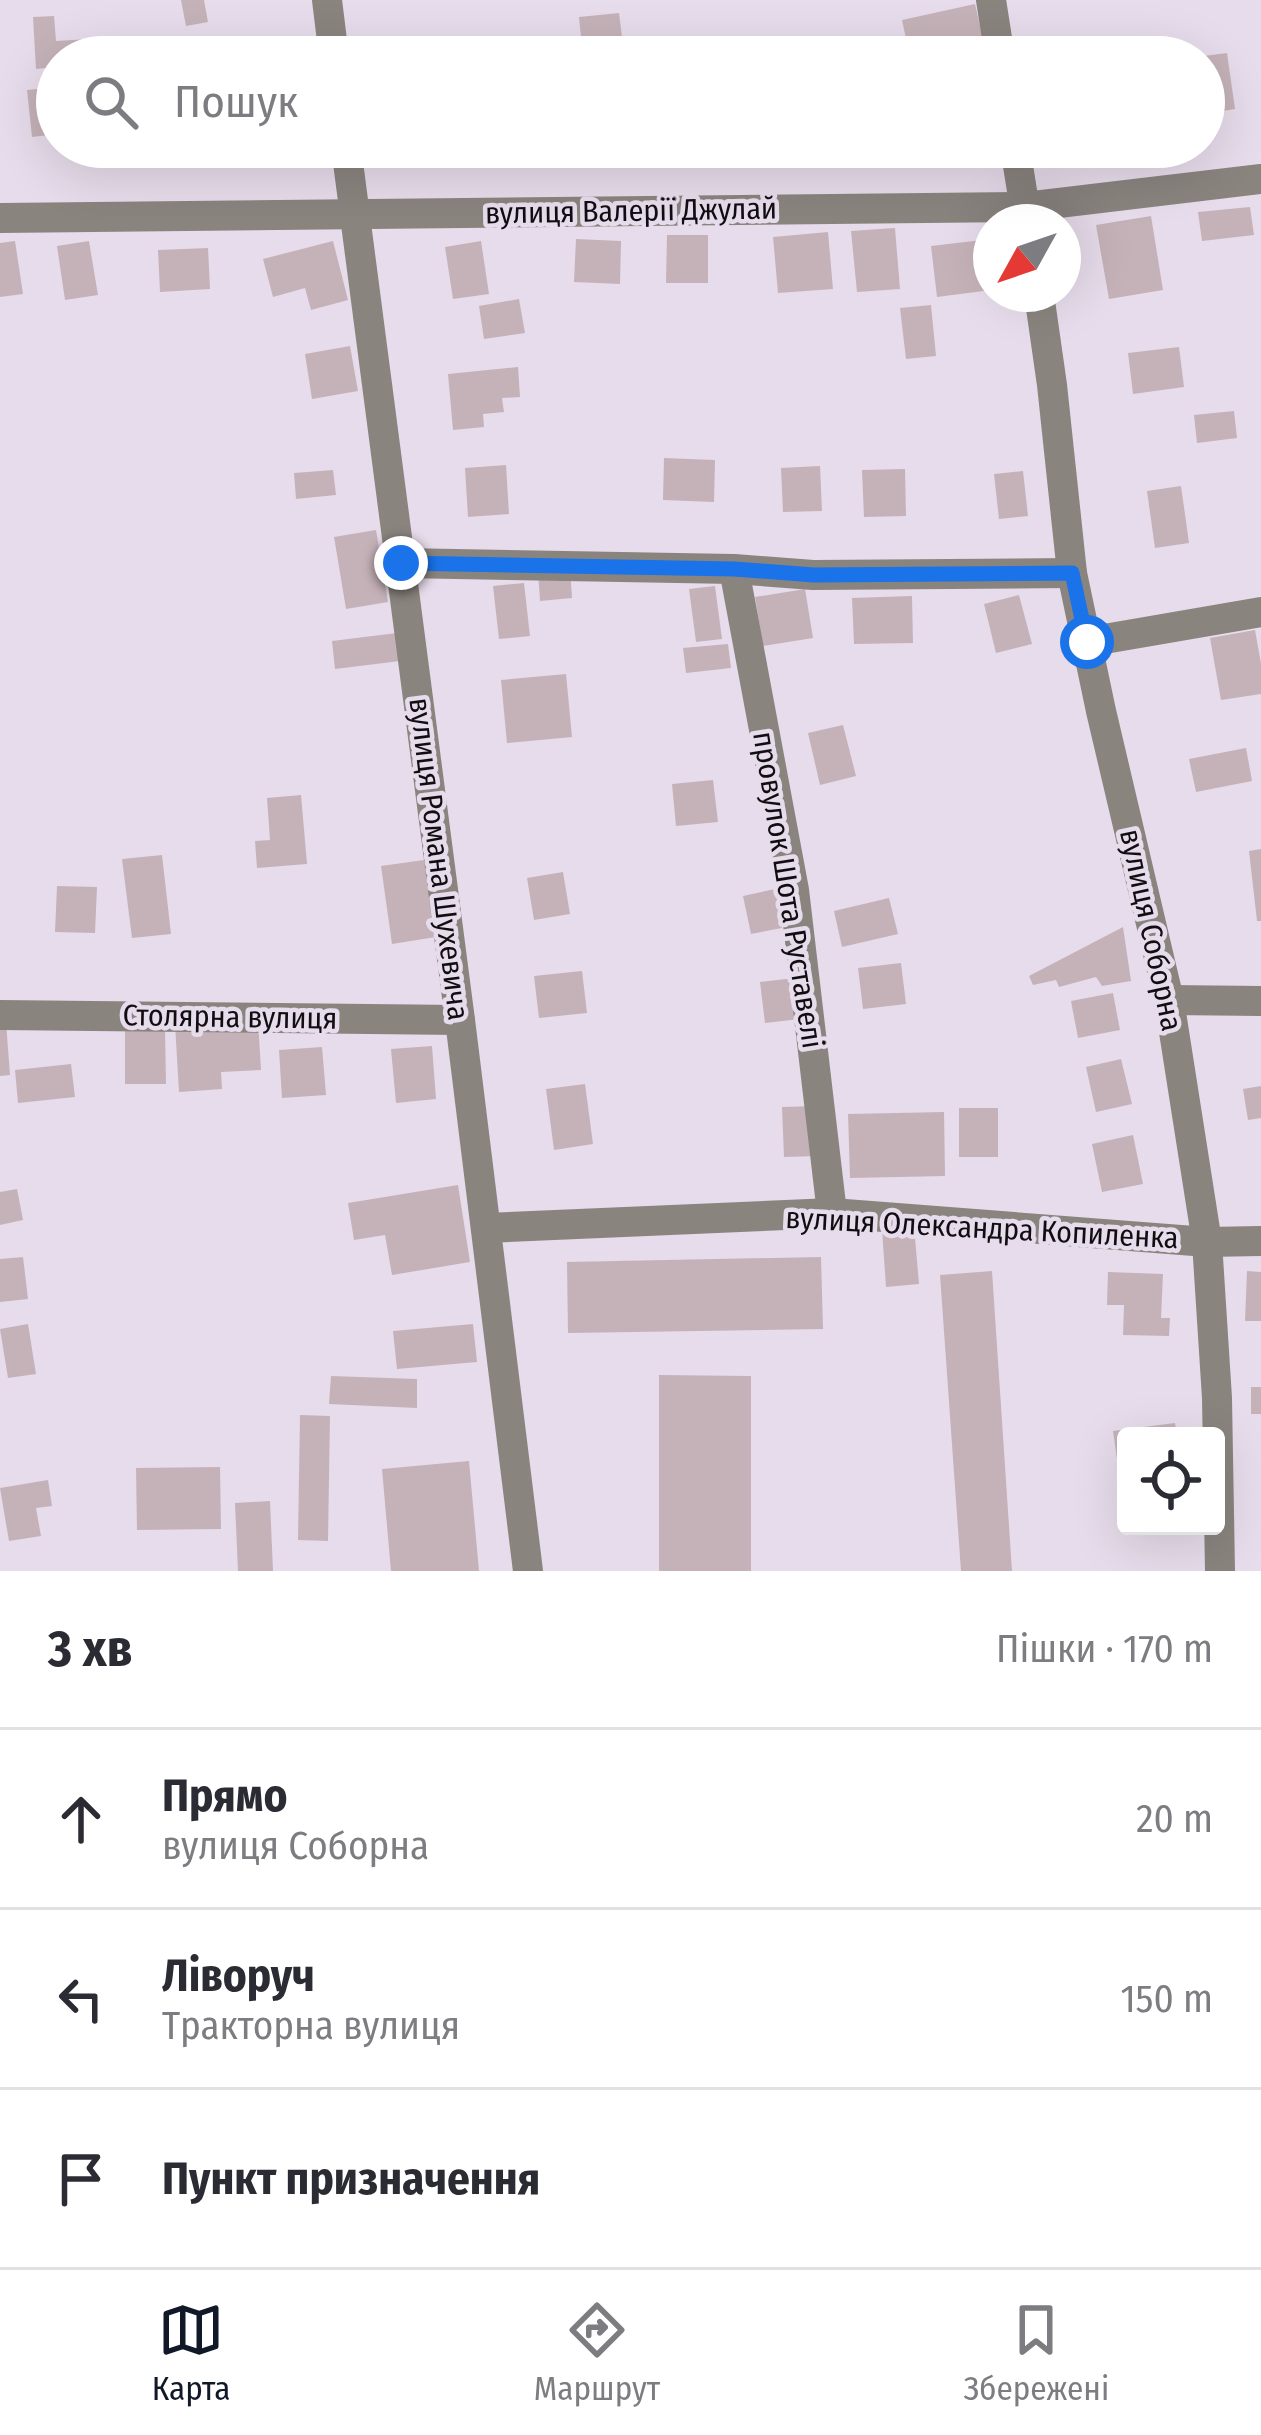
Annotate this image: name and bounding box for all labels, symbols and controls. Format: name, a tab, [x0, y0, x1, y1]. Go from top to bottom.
search box	[36, 36, 1225, 168]
icon: search	[78, 69, 144, 135]
text: Пошук	[174, 75, 298, 129]
street label: вулиця Валерії Джулай	[485, 190, 777, 232]
north arrow	[973, 204, 1081, 312]
route end	[374, 536, 428, 590]
route start	[1060, 615, 1114, 669]
street label: вулиця Романа Шухевича	[401, 696, 477, 1022]
street label: провулок Шота Руставелі	[745, 729, 831, 1051]
street label: вулиця Соборна	[1112, 826, 1190, 1034]
street label: Столярна вулиця	[122, 997, 338, 1037]
street label: вулиця Олександра Копиленка	[785, 1200, 1179, 1256]
map controls	[1117, 1427, 1225, 1535]
button: locate	[1117, 1427, 1225, 1535]
text: 3 хв	[48, 1618, 132, 1680]
text: Пішки · 170 m	[996, 1626, 1213, 1672]
text: Прямо	[162, 1769, 287, 1823]
icon: ahead	[48, 1786, 114, 1852]
text: 20 m	[1136, 1796, 1213, 1842]
text: вулиця Соборна	[162, 1823, 429, 1869]
text: Ліворуч	[162, 1949, 315, 2003]
icon: left	[48, 1966, 114, 2032]
text: 150 m	[1120, 1976, 1213, 2022]
text: Тракторна вулиця	[162, 2003, 460, 2049]
icon: arrive	[48, 2146, 114, 2212]
text: Пункт призначення	[162, 2152, 540, 2206]
tab: Карта	[152, 2297, 230, 2409]
tab: Маршрут	[534, 2297, 660, 2409]
tab: Збережені	[964, 2297, 1109, 2409]

